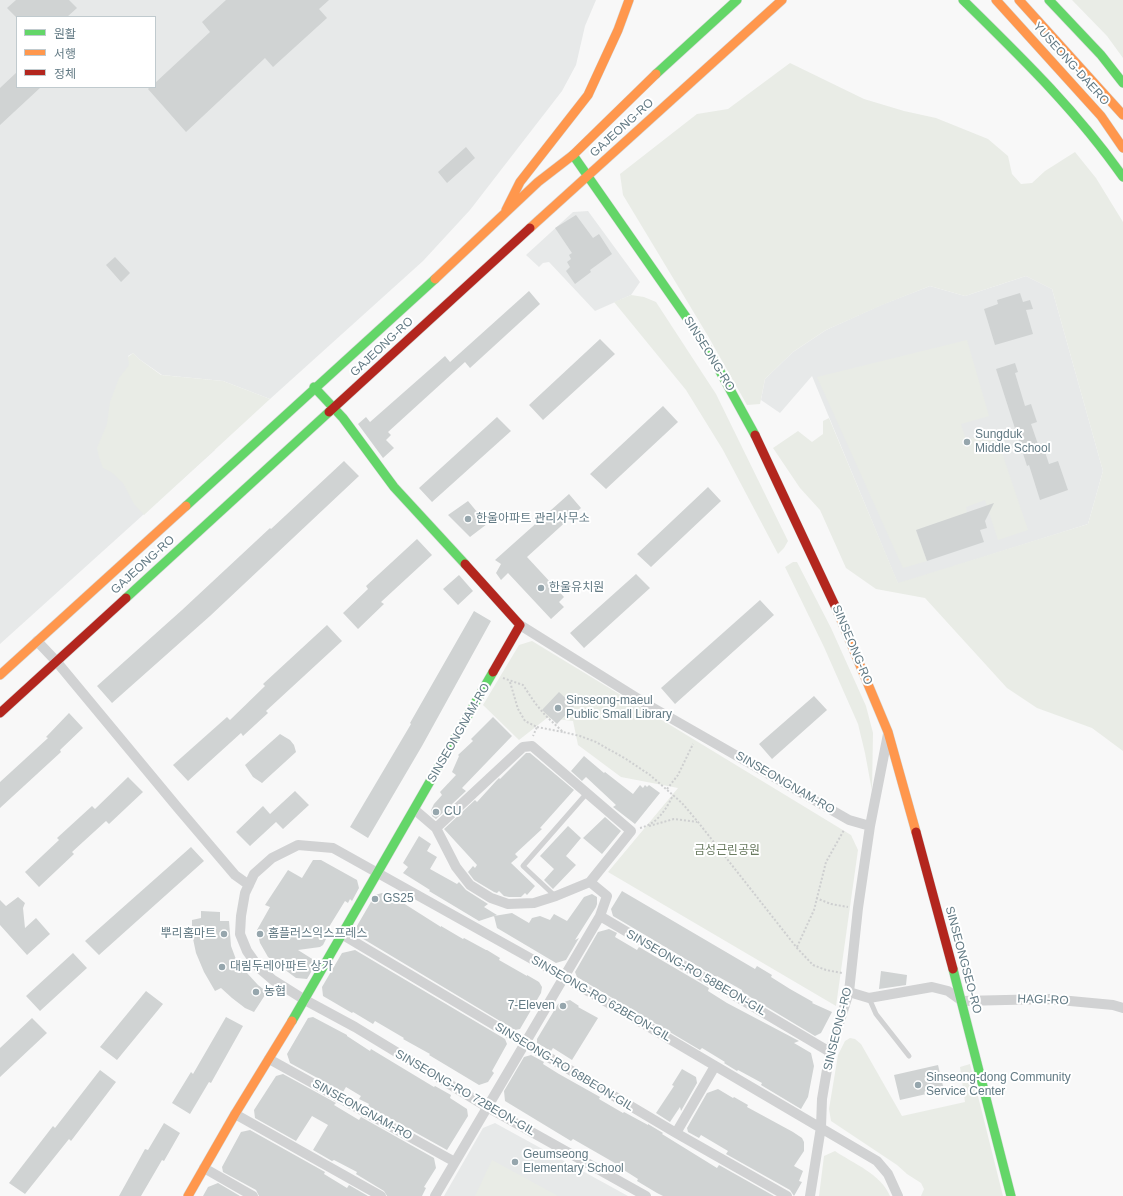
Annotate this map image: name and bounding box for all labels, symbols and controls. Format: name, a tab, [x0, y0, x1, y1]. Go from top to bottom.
legend	[16, 16, 156, 88]
street label: YUSEONG-DAERO	[1030, 20, 1112, 108]
text: 원활	[54, 27, 76, 41]
text: 서행	[54, 47, 76, 61]
text: 정체	[54, 67, 76, 81]
street label: GAJEONG-RO	[587, 96, 657, 160]
street label: GAJEONG-RO	[348, 314, 416, 380]
street label: SINSEONG-RO	[680, 314, 738, 394]
place label: Sungduk Middle School	[975, 428, 1050, 456]
marker: Sungduk Middle School	[962, 437, 972, 447]
place label: 한울아파트 관리사무소	[476, 512, 590, 526]
marker: 한울아파트 관리사무소	[463, 514, 473, 524]
street label: GAJEONG-RO	[108, 533, 178, 597]
place label: 한울유치원	[549, 581, 604, 595]
marker: 한울유치원	[536, 583, 546, 593]
street label: SINSEONG-RO	[829, 603, 875, 687]
street label: SINSEONGNAM-RO	[425, 681, 493, 785]
place label: Sinseong-maeul Public Small Library	[566, 694, 672, 722]
marker: Sinseong-maeul Public Small Library	[553, 703, 563, 713]
street label: SINSEONGNAM-RO	[733, 749, 837, 817]
place label: CU	[444, 805, 461, 819]
marker: CU	[431, 807, 441, 817]
park label: 금성근린공원	[694, 844, 760, 858]
place label: GS25	[383, 892, 414, 906]
marker: GS25	[370, 894, 380, 904]
street label: SINSEONGSEO-RO	[942, 905, 984, 1015]
place label: 뿌리홈마트	[161, 927, 216, 941]
place label: 홈플러스익스프레스	[268, 927, 367, 941]
street label: SINSEONG-RO 58BEON-GIL	[623, 927, 769, 1019]
marker: 뿌리홈마트	[219, 929, 229, 939]
marker: 홈플러스익스프레스	[255, 929, 265, 939]
street label: SINSEONG-RO 62BEON-GIL	[528, 953, 674, 1045]
place label: 대림두레아파트 상가	[230, 960, 333, 974]
marker: 대림두레아파트 상가	[217, 962, 227, 972]
place label: 농협	[264, 985, 286, 999]
street label: SINSEONG-RO	[821, 986, 855, 1072]
marker: 농협	[251, 987, 261, 997]
street label: HAGI-RO	[1017, 992, 1069, 1008]
place label: 7-Eleven	[508, 999, 555, 1013]
marker: 7-Eleven	[558, 1001, 568, 1011]
street label: SINSEONG-RO 68BEON-GIL	[492, 1020, 636, 1114]
street label: SINSEONG-RO 72BEON-GIL	[392, 1047, 538, 1139]
place label: Sinseong-dong Community Service Center	[926, 1071, 1071, 1099]
street label: SINSEONGNAM-RO	[310, 1077, 414, 1143]
marker: Sinseong-dong Community Service Center	[913, 1080, 923, 1090]
place label: Geumseong Elementary School	[523, 1148, 624, 1176]
marker: Geumseong Elementary School	[510, 1157, 520, 1167]

